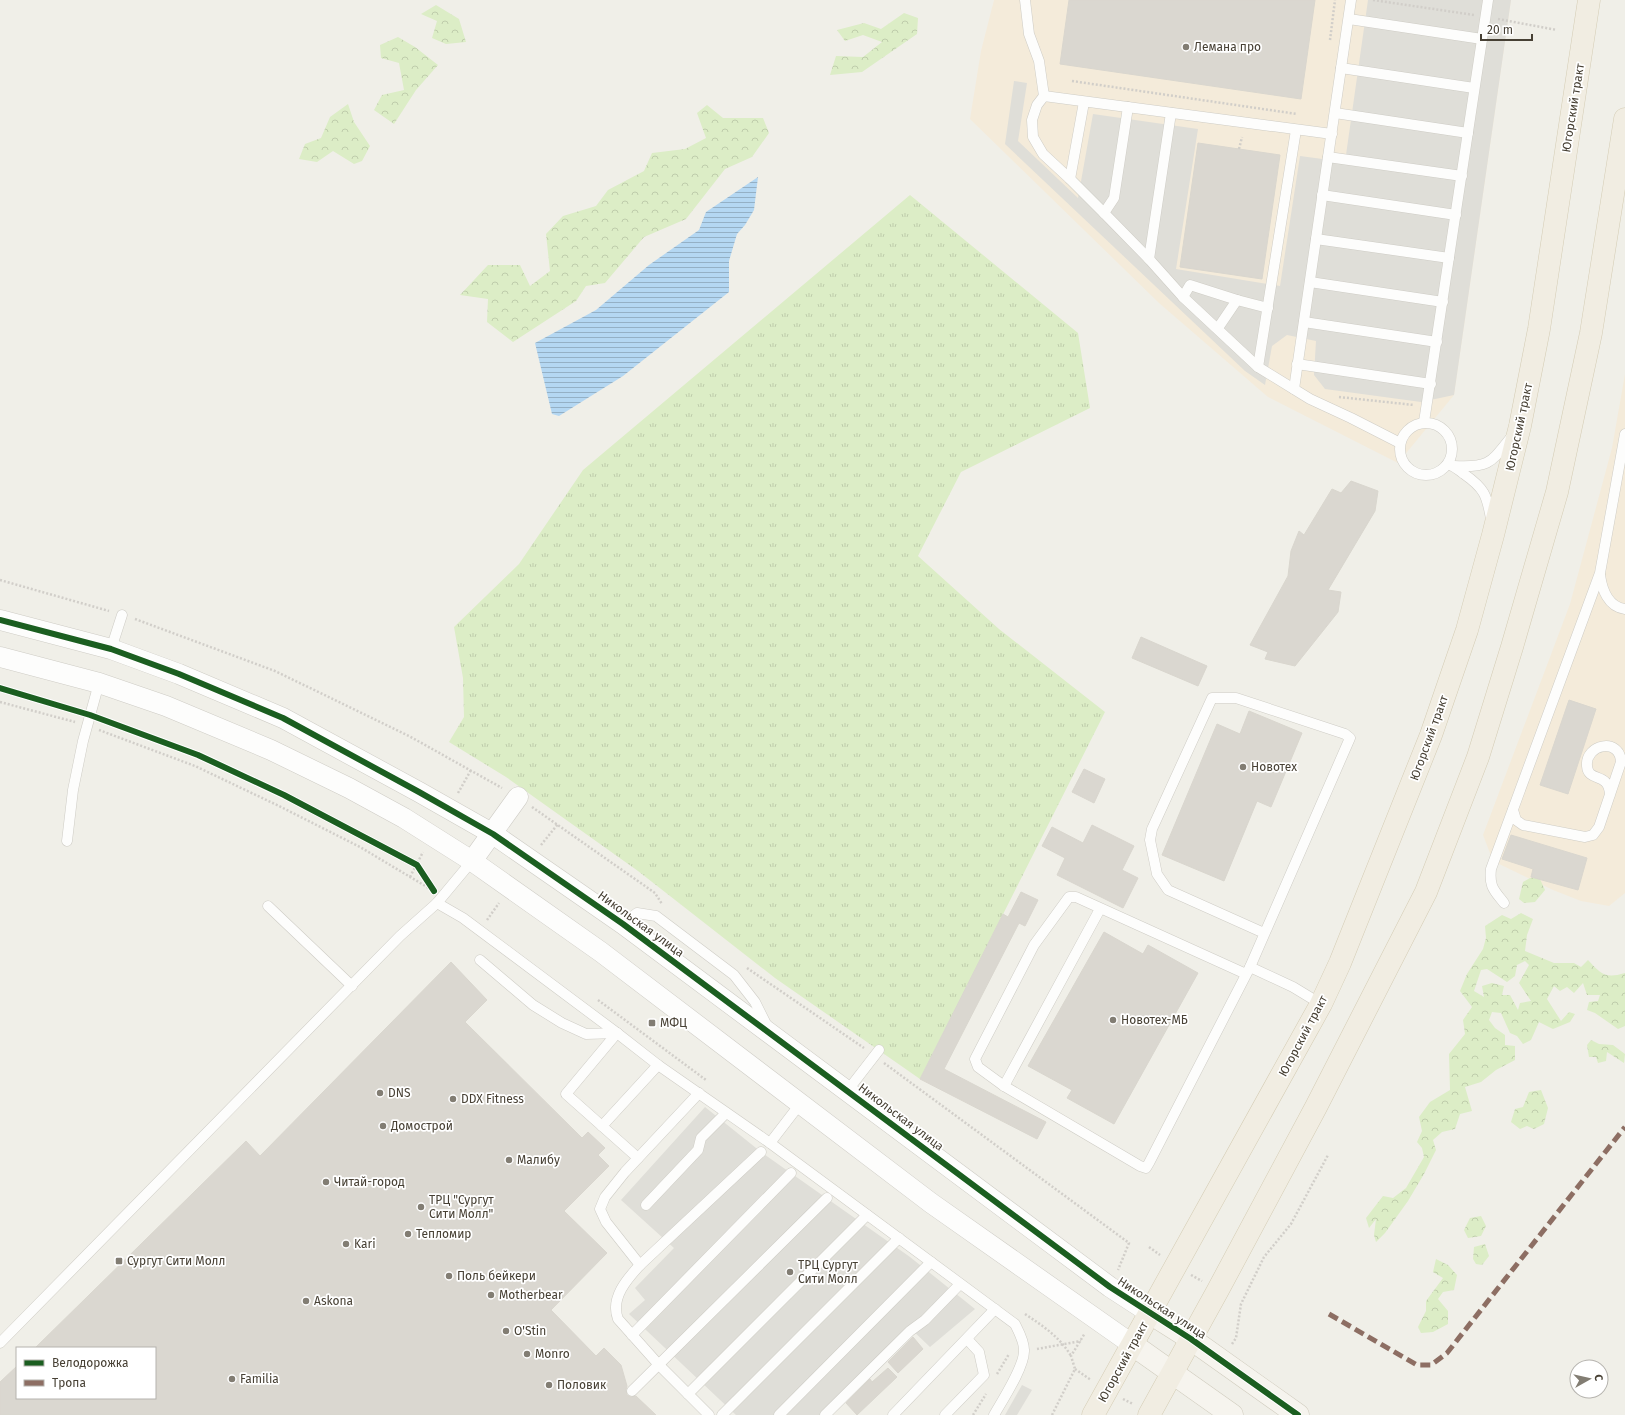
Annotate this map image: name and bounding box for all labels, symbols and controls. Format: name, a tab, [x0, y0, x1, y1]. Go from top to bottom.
scale bar	[1481, 16, 1532, 42]
text: 20 m	[1487, 23, 1513, 37]
place label: Лемана про	[1194, 40, 1261, 54]
marker: Лемана про	[1181, 42, 1191, 52]
street label: Югорский тракт	[1559, 62, 1587, 153]
street label: Югорский тракт	[1503, 381, 1535, 472]
street label: Югорский тракт	[1407, 693, 1451, 783]
place label: Новотех	[1251, 760, 1297, 774]
marker: Новотех	[1238, 762, 1248, 772]
street label: Никольская улица	[595, 888, 687, 960]
street label: Югорский тракт	[1276, 993, 1331, 1079]
place label: Новотех-МБ	[1121, 1013, 1188, 1027]
marker: Новотех-МБ	[1108, 1015, 1118, 1025]
place label: МФЦ	[660, 1016, 687, 1030]
marker: МФЦ	[647, 1018, 657, 1028]
street label: Никольская улица	[856, 1080, 946, 1154]
place label: DNS	[388, 1086, 411, 1100]
marker: DNS	[375, 1088, 385, 1098]
place label: DDX Fitness	[461, 1092, 524, 1106]
marker: DDX Fitness	[448, 1094, 458, 1104]
place label: Домострой	[390, 1119, 453, 1133]
marker: Домострой	[378, 1121, 388, 1131]
place label: Малибу	[517, 1153, 560, 1167]
marker: Малибу	[504, 1155, 514, 1165]
place label: Читай-город	[334, 1175, 405, 1189]
marker: Читай-город	[321, 1177, 331, 1187]
place label: ТРЦ "Сургут Сити Молл"	[429, 1193, 494, 1221]
marker: ТРЦ "Сургут Сити Молл"	[416, 1202, 426, 1212]
place label: Тепломир	[416, 1227, 471, 1241]
marker: Тепломир	[403, 1229, 413, 1239]
place label: Kari	[354, 1237, 376, 1251]
marker: Kari	[341, 1239, 351, 1249]
place label: Сургут Сити Молл	[127, 1254, 225, 1268]
marker: Сургут Сити Молл	[114, 1256, 124, 1266]
place label: ТРЦ Сургут Сити Молл	[798, 1258, 859, 1286]
marker: ТРЦ Сургут Сити Молл	[785, 1267, 795, 1277]
place label: Поль бейкери	[457, 1269, 536, 1283]
marker: Поль бейкери	[444, 1271, 454, 1281]
street label: Никольская улица	[1115, 1274, 1209, 1342]
place label: Motherbear	[499, 1288, 563, 1302]
marker: Motherbear	[486, 1290, 496, 1300]
place label: Askona	[314, 1294, 353, 1308]
marker: Askona	[301, 1296, 311, 1306]
street label: Югорский тракт	[1095, 1319, 1151, 1405]
place label: O'Stin	[514, 1324, 546, 1338]
marker: O'Stin	[501, 1326, 511, 1336]
legend	[16, 1347, 156, 1399]
place label: Monro	[535, 1347, 570, 1361]
marker: Monro	[522, 1349, 532, 1359]
text: Велодорожка	[52, 1356, 128, 1370]
north arrow	[1569, 1359, 1609, 1399]
place label: Familia	[240, 1372, 279, 1386]
marker: Familia	[227, 1374, 237, 1384]
text: С	[1592, 1374, 1605, 1382]
text: Тропа	[52, 1376, 86, 1390]
place label: Половик	[557, 1378, 607, 1392]
marker: Половик	[544, 1380, 554, 1390]

